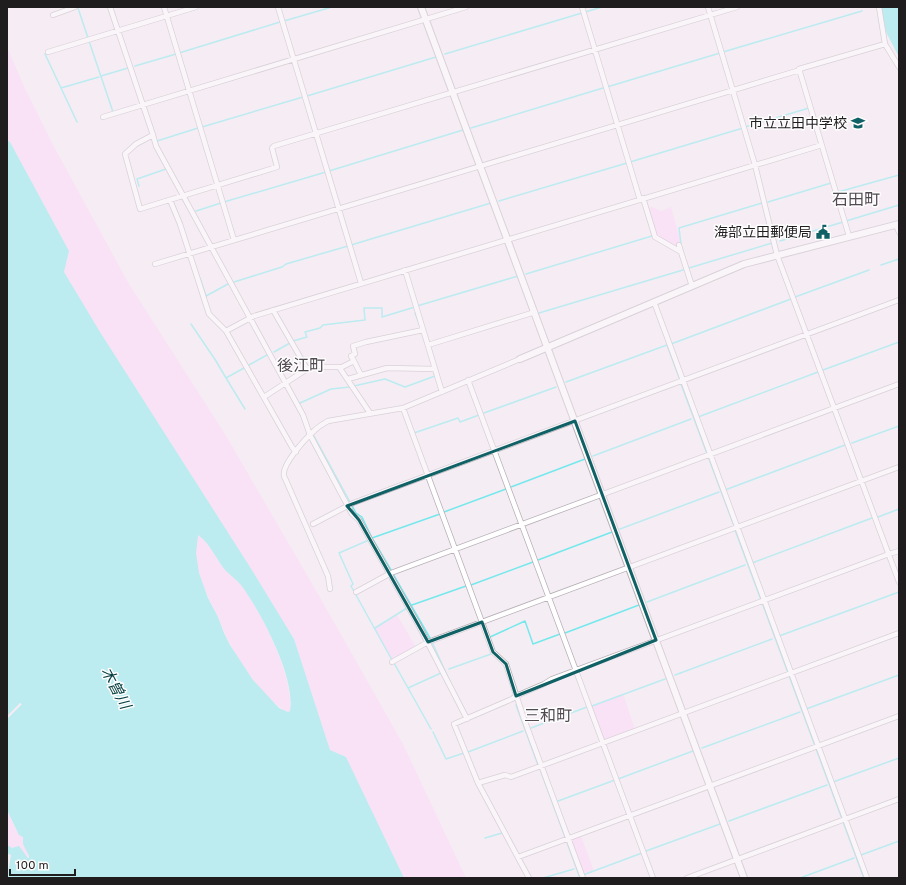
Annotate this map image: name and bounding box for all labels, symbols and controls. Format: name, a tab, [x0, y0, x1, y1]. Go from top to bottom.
school or university icon: 市立立田中学校	[850, 115, 866, 131]
place label: 市立立田中学校	[749, 116, 847, 133]
district label: 石田町	[832, 191, 880, 211]
public building icon: 海部立田郵便局	[815, 224, 831, 240]
place label: 海部立田郵便局	[714, 225, 812, 242]
district label: 後江町	[277, 357, 325, 377]
water label: 木曽川	[96, 664, 135, 715]
district label: 三和町	[524, 707, 572, 727]
scale bar	[10, 851, 75, 877]
text: 100 m	[16, 858, 49, 874]

